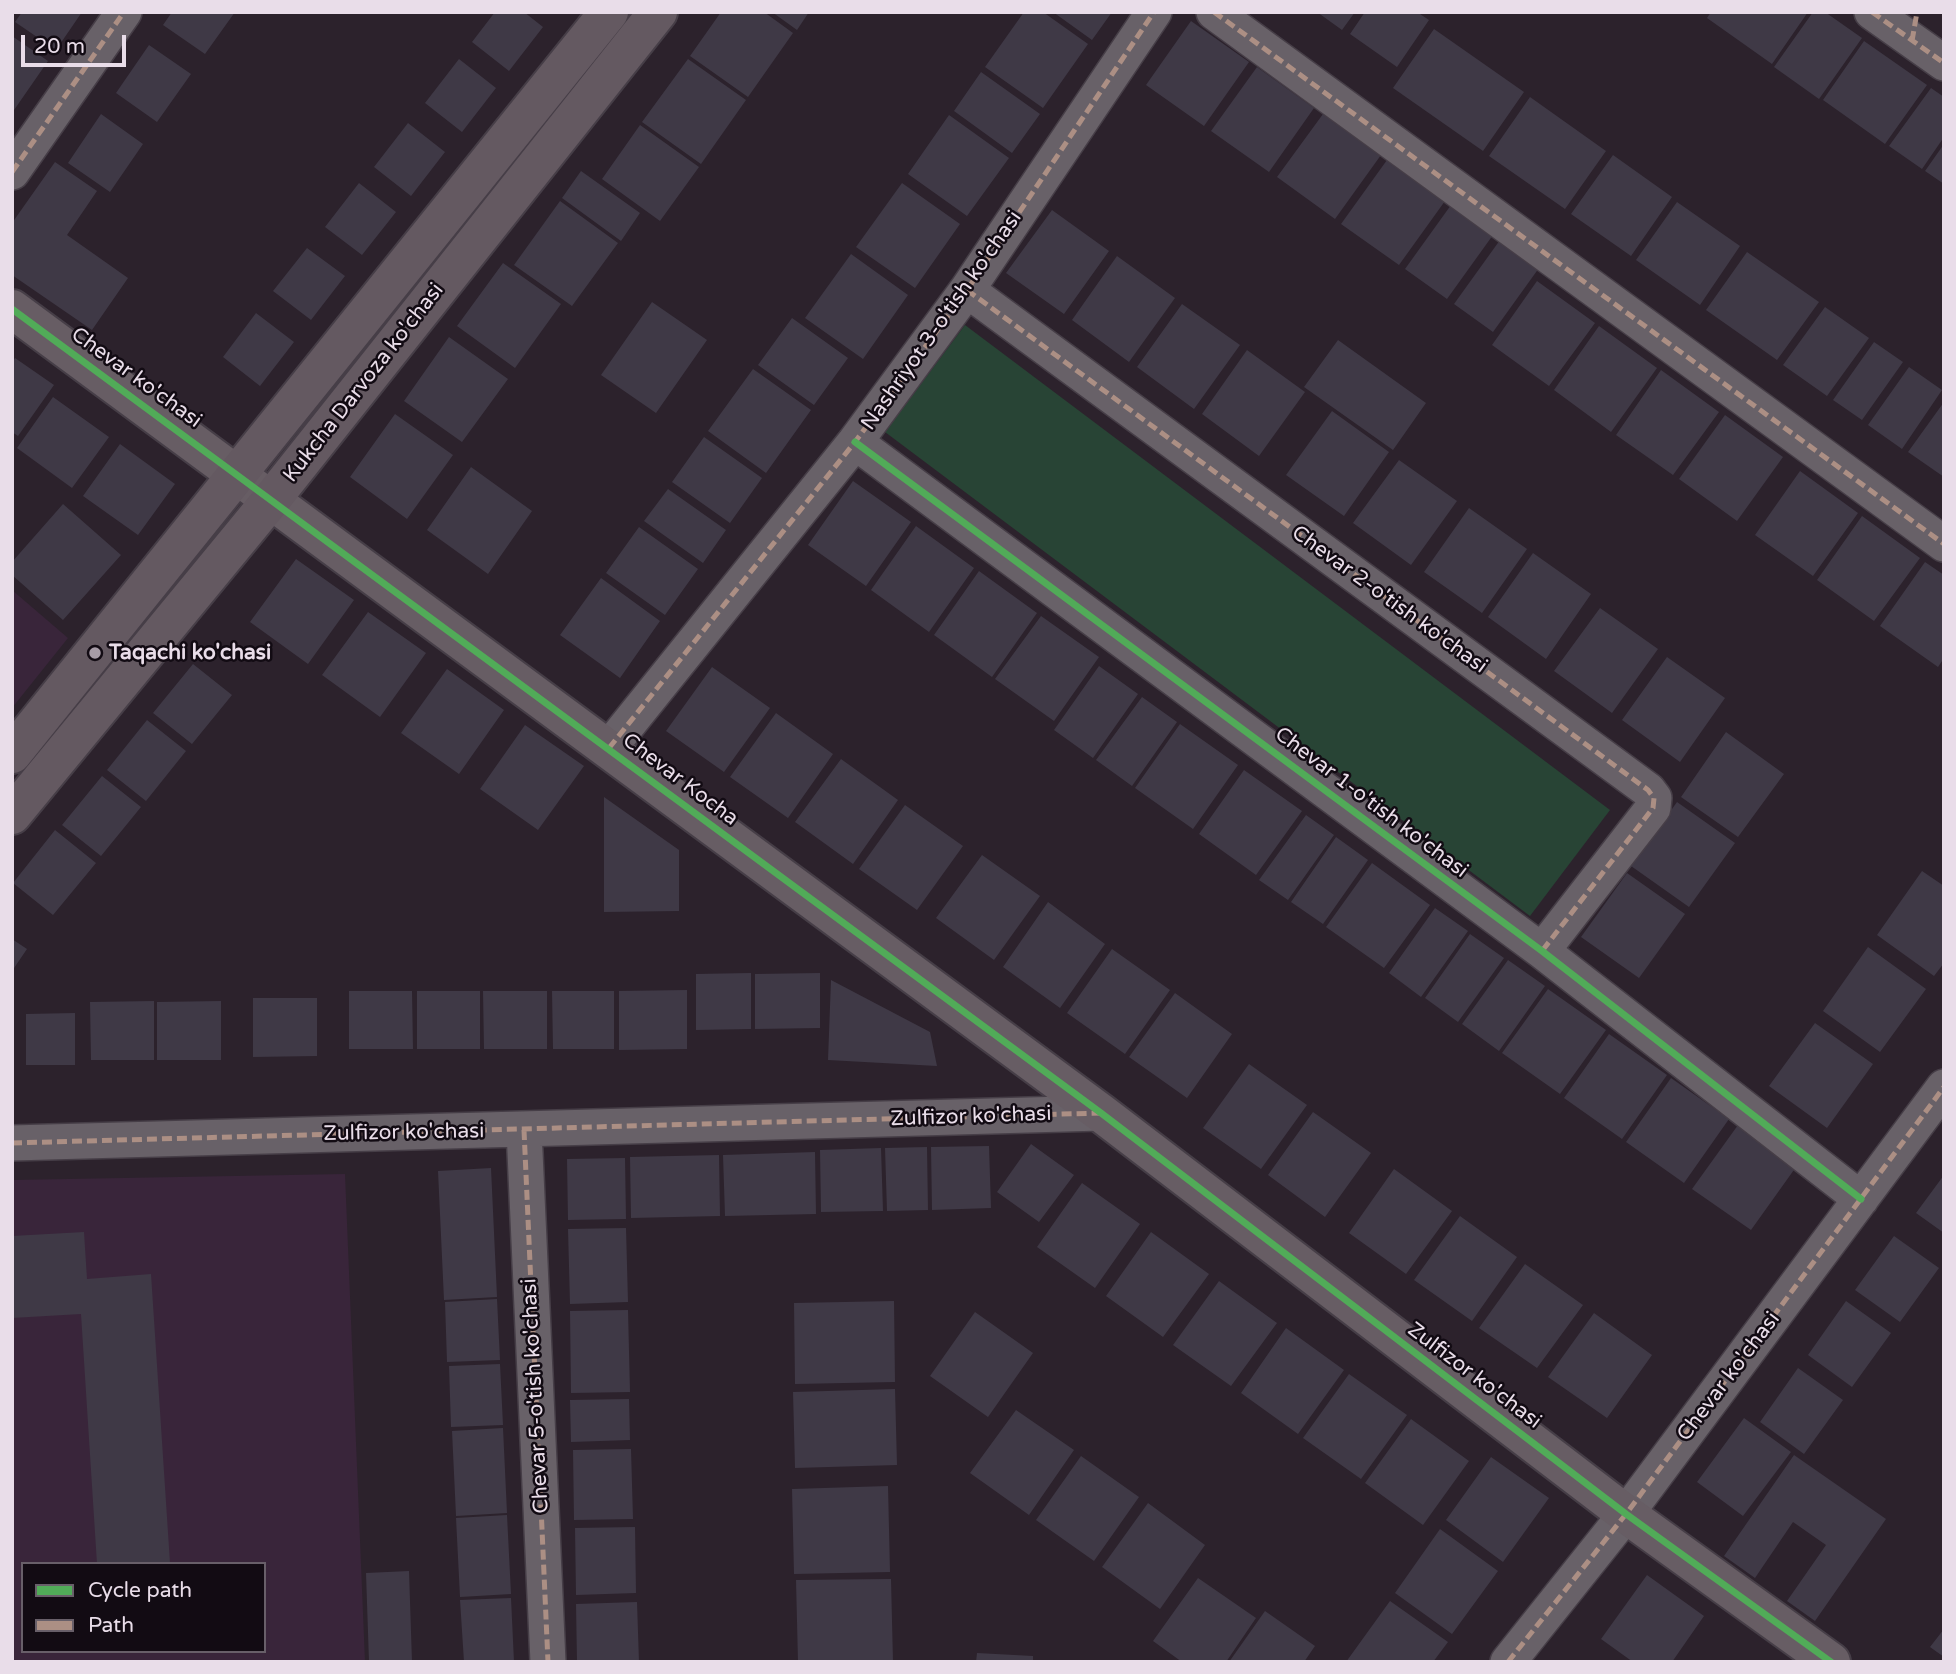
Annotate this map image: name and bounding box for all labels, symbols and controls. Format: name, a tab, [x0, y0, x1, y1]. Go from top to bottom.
scale bar	[24, 21, 130, 65]
text: 20 m	[34, 34, 85, 59]
street label: Nashriyot 3-o'tish ko'chasi	[857, 206, 1027, 436]
street label: Kukcha Darvoza ko'chasi	[278, 278, 450, 488]
street label: Chevar ko'chasi	[66, 322, 206, 434]
street label: Chevar 2-o'tish ko'chasi	[1286, 521, 1492, 679]
place label: Taqachi ko'chasi	[109, 640, 271, 666]
marker: Taqachi ko'chasi	[87, 645, 103, 661]
street label: Chevar 1-o'tish ko'chasi	[1269, 722, 1473, 884]
street label: Chevar Kocha	[617, 728, 743, 832]
street label: Zulfizor ko'chasi	[890, 1102, 1052, 1132]
street label: Zulfizor ko'chasi	[323, 1119, 485, 1147]
street label: Chevar 5-o'tish ko'chasi	[517, 1278, 555, 1514]
street label: Chevar ko'chasi	[1672, 1308, 1786, 1446]
street label: Zulfizor ko'chasi	[1402, 1317, 1546, 1435]
legend	[21, 1562, 266, 1653]
text: Cycle path	[88, 1578, 192, 1603]
text: Path	[88, 1613, 134, 1638]

